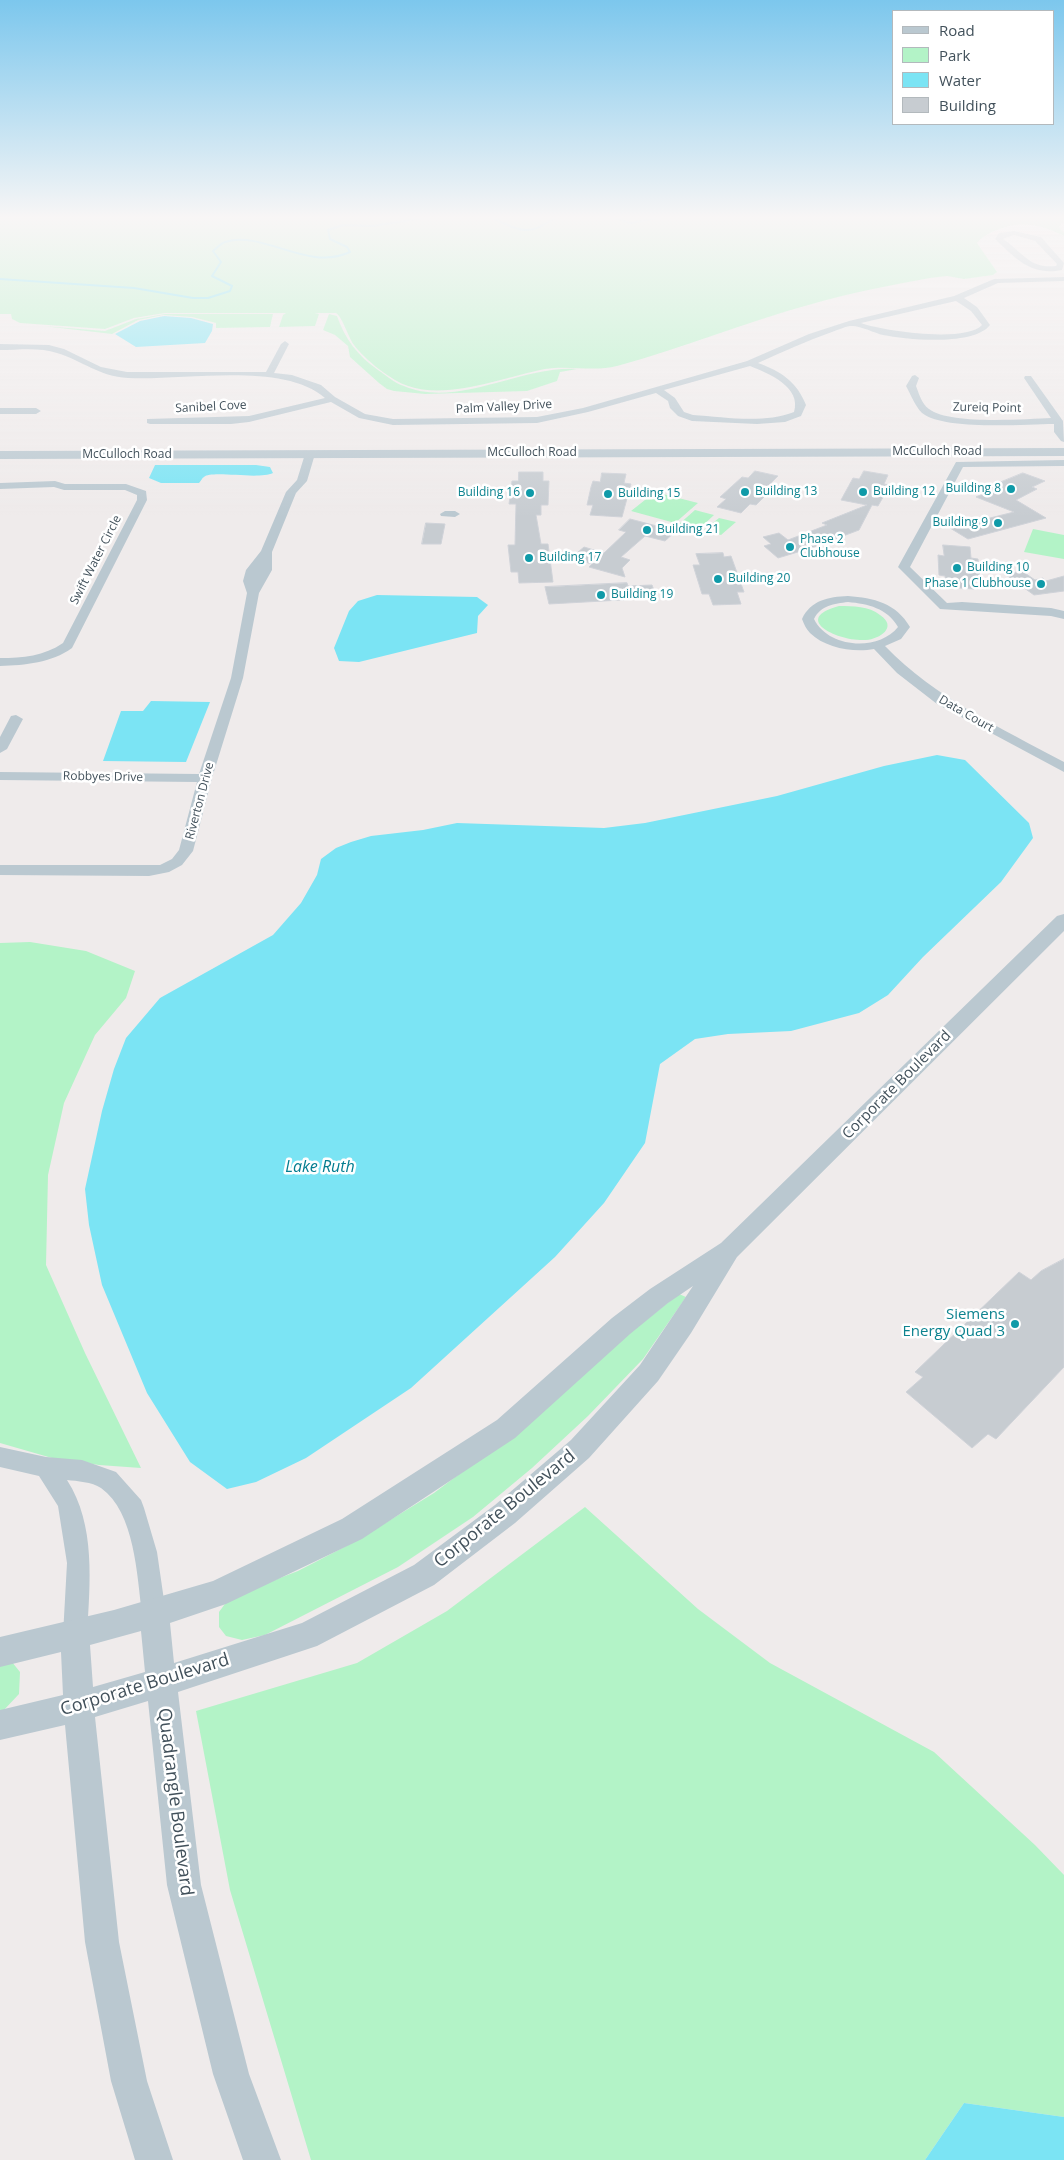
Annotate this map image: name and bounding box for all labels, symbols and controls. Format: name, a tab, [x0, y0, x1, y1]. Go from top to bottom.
legend	[892, 10, 1054, 125]
text: Road	[939, 20, 975, 40]
text: Park	[939, 45, 970, 65]
text: Water	[939, 70, 981, 90]
text: Building	[939, 95, 996, 115]
street label: Palm Valley Drive	[456, 397, 552, 417]
street label: Sanibel Cove	[175, 398, 247, 416]
street label: Zureiq Point	[953, 400, 1021, 416]
street label: McCulloch Road	[892, 445, 982, 459]
street label: McCulloch Road	[487, 446, 577, 460]
street label: McCulloch Road	[82, 448, 172, 462]
place label: Building 8	[946, 482, 1001, 496]
marker: Building 8	[1005, 483, 1017, 495]
place label: Building 13	[755, 485, 817, 499]
place label: Building 12	[873, 485, 935, 499]
place label: Building 16	[458, 486, 520, 500]
marker: Building 13	[739, 486, 751, 498]
marker: Building 12	[857, 486, 869, 498]
marker: Building 16	[524, 487, 536, 499]
place label: Building 15	[618, 487, 680, 501]
marker: Building 15	[602, 488, 614, 500]
street label: Swift Water Circle	[67, 513, 125, 607]
place label: Building 9	[933, 516, 988, 530]
marker: Building 9	[992, 517, 1004, 529]
place label: Building 21	[657, 523, 719, 537]
marker: Building 21	[641, 524, 653, 536]
place label: Phase 2 Clubhouse	[800, 533, 860, 561]
marker: Phase 2 Clubhouse	[784, 541, 796, 553]
place label: Building 17	[539, 551, 601, 565]
marker: Building 17	[523, 552, 535, 564]
place label: Building 10	[967, 561, 1029, 575]
marker: Building 10	[951, 562, 963, 574]
place label: Building 20	[728, 572, 790, 586]
marker: Building 20	[712, 573, 724, 585]
place label: Phase 1 Clubhouse	[925, 577, 1031, 591]
marker: Phase 1 Clubhouse	[1035, 578, 1047, 590]
place label: Building 19	[611, 588, 673, 602]
marker: Building 19	[595, 589, 607, 601]
street label: Data Court	[936, 693, 996, 735]
street label: Riverton Drive	[183, 761, 217, 841]
street label: Robbyes Drive	[63, 769, 143, 785]
street label: Corporate Boulevard	[839, 1027, 955, 1143]
water label: Lake Ruth	[285, 1157, 355, 1177]
place label: Siemens Energy Quad 3	[903, 1306, 1005, 1341]
marker: Siemens Energy Quad 3	[1009, 1318, 1021, 1330]
street label: Corporate Boulevard	[430, 1445, 580, 1573]
street label: Corporate Boulevard	[58, 1649, 232, 1721]
street label: Quadrangle Boulevard	[153, 1707, 197, 1897]

